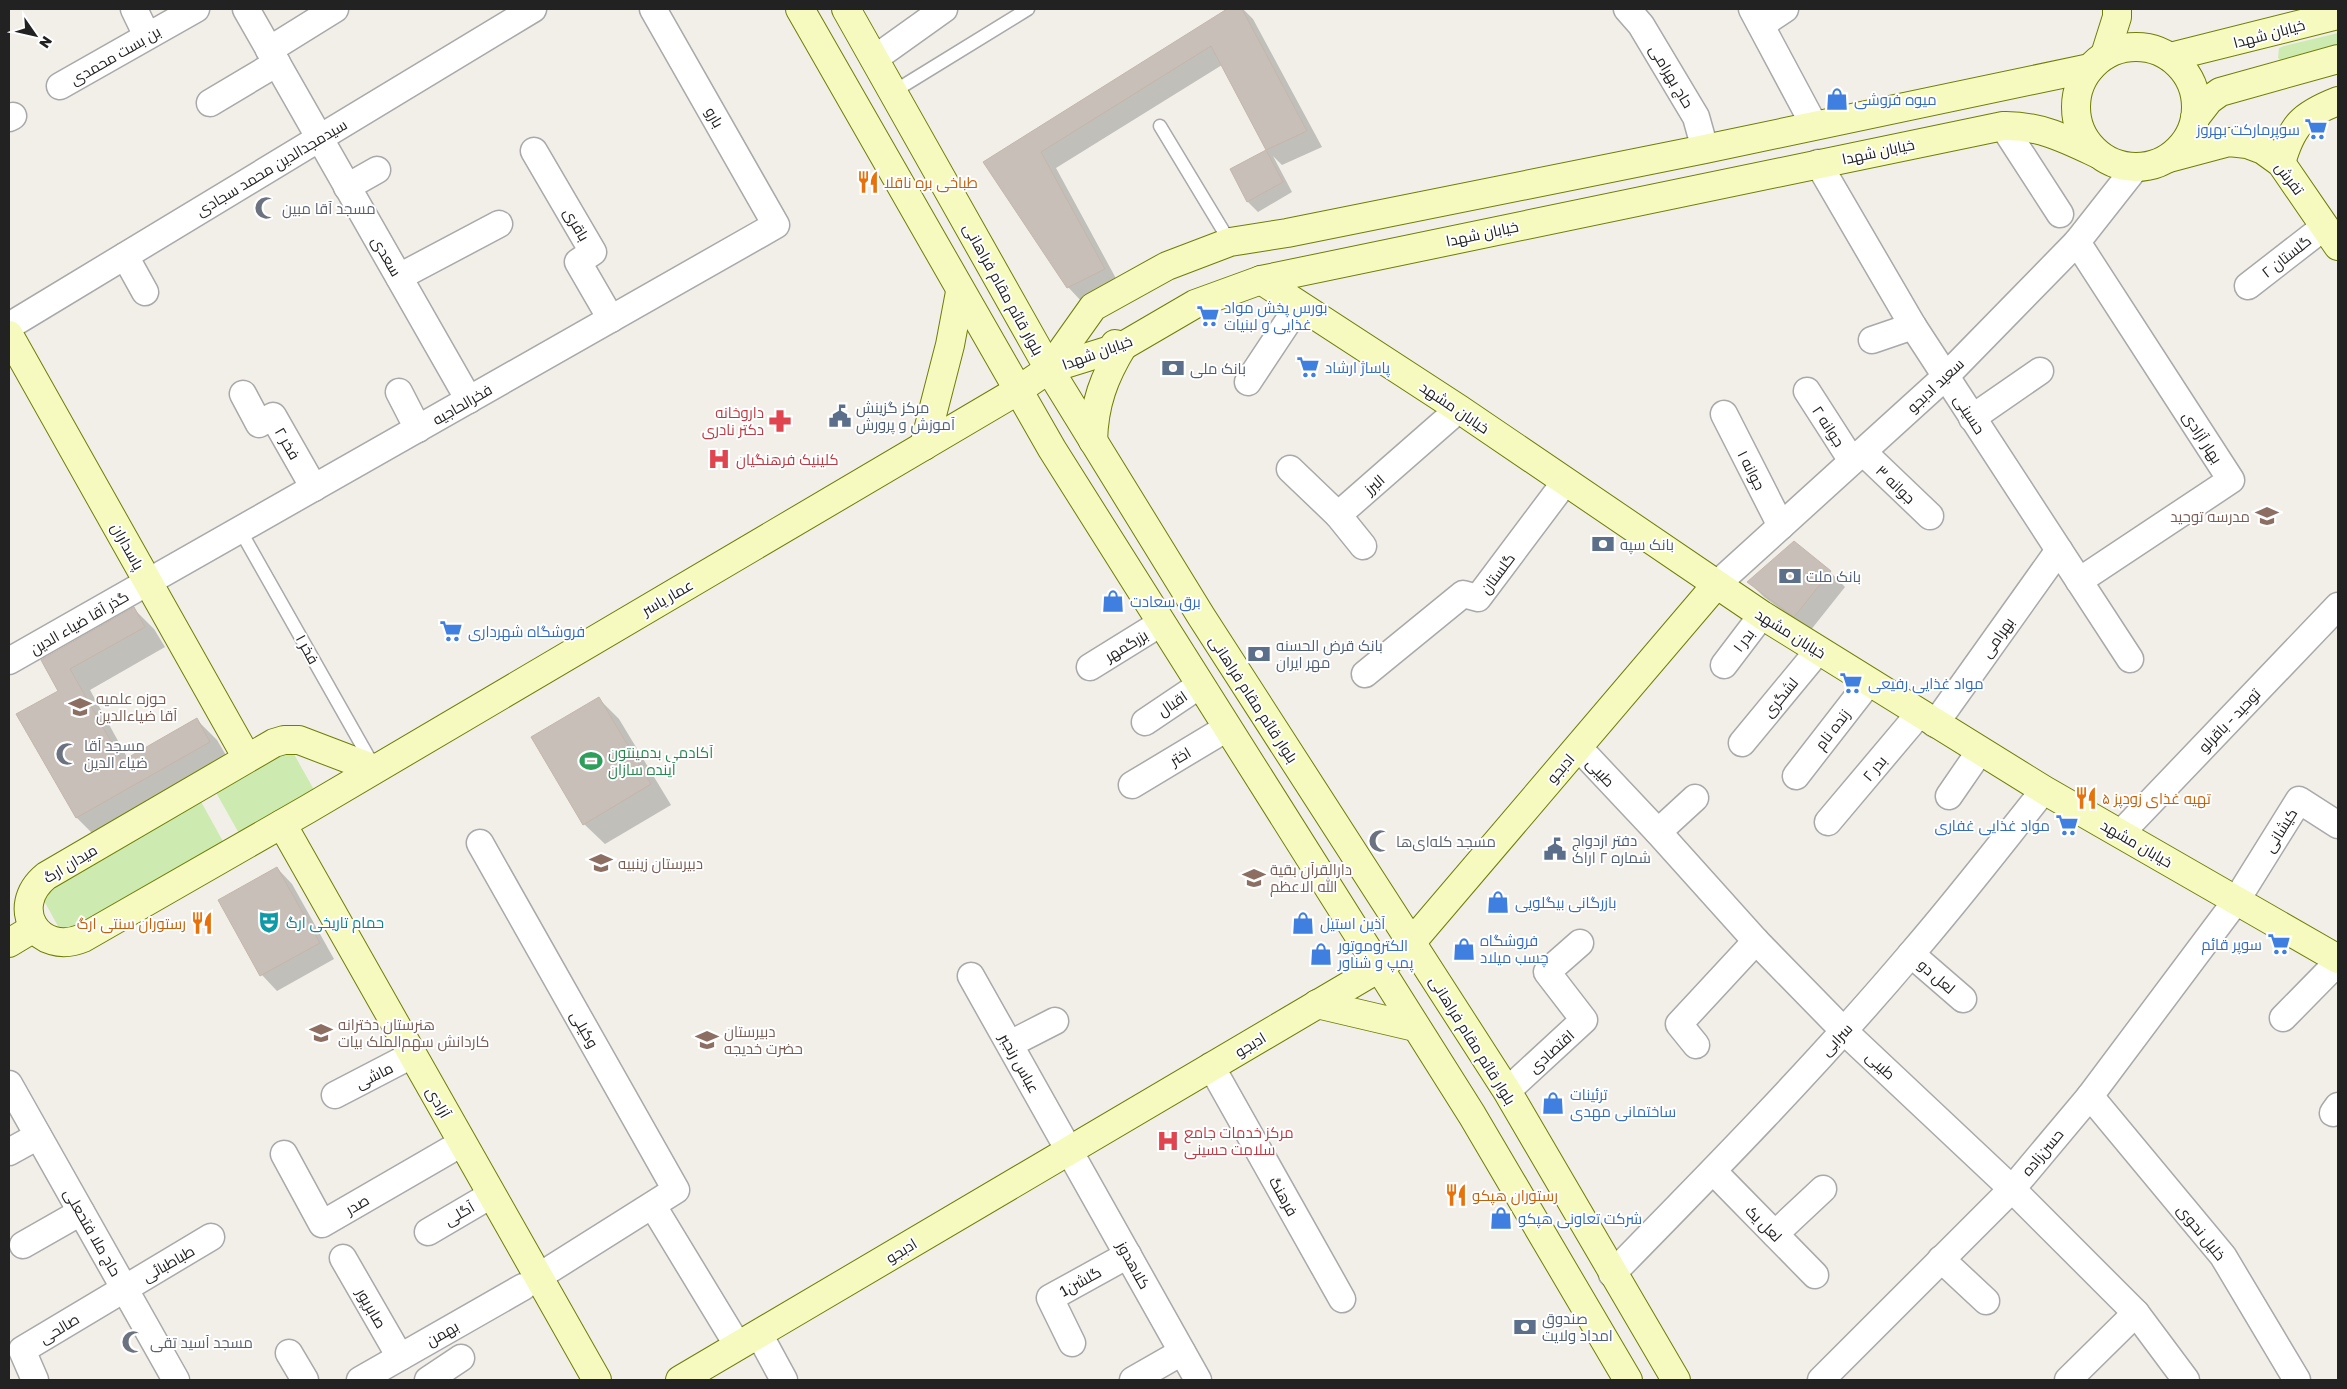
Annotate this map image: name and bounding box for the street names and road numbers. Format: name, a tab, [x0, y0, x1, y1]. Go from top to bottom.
street label: خیابان شهدا	[2231, 15, 2307, 53]
street label: بن بست محمدی	[67, 22, 164, 90]
street label: حاج بهرامی	[1644, 41, 1698, 112]
street label: بارو	[701, 104, 728, 131]
street label: سیدمجدالدین محمد سجادی	[192, 115, 351, 221]
street label: خیابان شهدا	[1840, 135, 1916, 169]
street label: تفرش	[2270, 158, 2308, 199]
street label: باقری	[559, 204, 594, 245]
street label: خیابان شهدا	[1444, 217, 1520, 251]
street label: بلوار قائم مقام فراهانی	[958, 220, 1048, 359]
street label: گلستان ۲	[2258, 231, 2316, 283]
street label: سعدی	[367, 233, 406, 280]
street label: خیابان شهدا	[1059, 331, 1135, 375]
street label: سعید ادبجو	[1903, 354, 1968, 417]
street label: خیابان مشهد	[1416, 377, 1493, 438]
street label: فخرالحاجیه	[429, 380, 495, 429]
street label: حسینی	[1949, 391, 1989, 438]
street label: جوانه ۲	[1808, 402, 1849, 450]
street label: بهار آزادی	[2178, 407, 2227, 468]
street label: فخر ۲	[271, 424, 304, 463]
street label: جوانه ۱	[1734, 447, 1770, 493]
street label: جوانه ۳	[1872, 461, 1919, 508]
street label: البرز	[1359, 470, 1388, 499]
street label: پاسداران	[106, 519, 148, 574]
street label: گلستان	[1476, 549, 1520, 598]
street label: عمار یاسر	[637, 575, 696, 620]
street label: گذر آقا ضیاء الدین	[26, 586, 133, 659]
street label: خیابان مشهد	[1751, 604, 1830, 663]
street label: بهرامی	[1977, 613, 2019, 662]
street label: بزرگمهر	[1100, 625, 1152, 667]
street label: بدر ۱	[1728, 625, 1758, 656]
street label: فخر ۱	[292, 631, 323, 667]
street label: بلوار قائم مقام فراهانی	[1204, 632, 1302, 767]
street label: لشگری	[1759, 674, 1803, 722]
street label: توحید - باقرلو	[2194, 684, 2264, 756]
street label: اقبال	[1154, 687, 1191, 720]
street label: زنده نام	[1811, 705, 1855, 754]
street label: اختر	[1165, 743, 1194, 771]
street label: ادبجو	[1542, 750, 1578, 787]
street label: بدر ۲	[1858, 752, 1891, 785]
street label: طیبی	[1582, 754, 1619, 792]
street label: کیشانی	[2260, 805, 2302, 856]
street label: خیابان مشهد	[2097, 815, 2176, 872]
street label: میدان ارگ	[40, 840, 101, 888]
street label: لعل دو	[1913, 955, 1959, 999]
street label: بلوار قائم مقام فراهانی	[1424, 972, 1520, 1109]
street label: وکیلی	[566, 1007, 603, 1052]
street label: سرابی	[1816, 1019, 1857, 1060]
street label: اقتصادی	[1524, 1026, 1579, 1078]
street label: ادبجو	[1231, 1028, 1269, 1061]
street label: عباس رنجبر	[994, 1029, 1044, 1097]
street label: طیبی	[1861, 1047, 1899, 1084]
street label: ماشی	[352, 1058, 397, 1094]
street label: آزادی	[421, 1083, 455, 1122]
street label: حسن‌زاده	[2017, 1125, 2068, 1180]
street label: فرهنگ	[1265, 1173, 1302, 1219]
street label: حاج ملا فتحعلی	[58, 1185, 125, 1281]
street label: صدر	[341, 1190, 373, 1219]
street label: آگلی	[441, 1197, 478, 1231]
street label: خلیل نحوی	[2172, 1200, 2230, 1265]
street label: لعل یک	[1741, 1201, 1786, 1246]
street label: ادبجو	[882, 1234, 920, 1267]
street label: کلاهدوز	[1112, 1237, 1154, 1292]
street label: طباطبائی	[139, 1241, 198, 1287]
street label: گلشن1	[1056, 1262, 1105, 1302]
street label: صابرپور	[351, 1284, 391, 1332]
street label: صالحی	[36, 1309, 83, 1349]
street label: بهمن	[423, 1317, 462, 1351]

